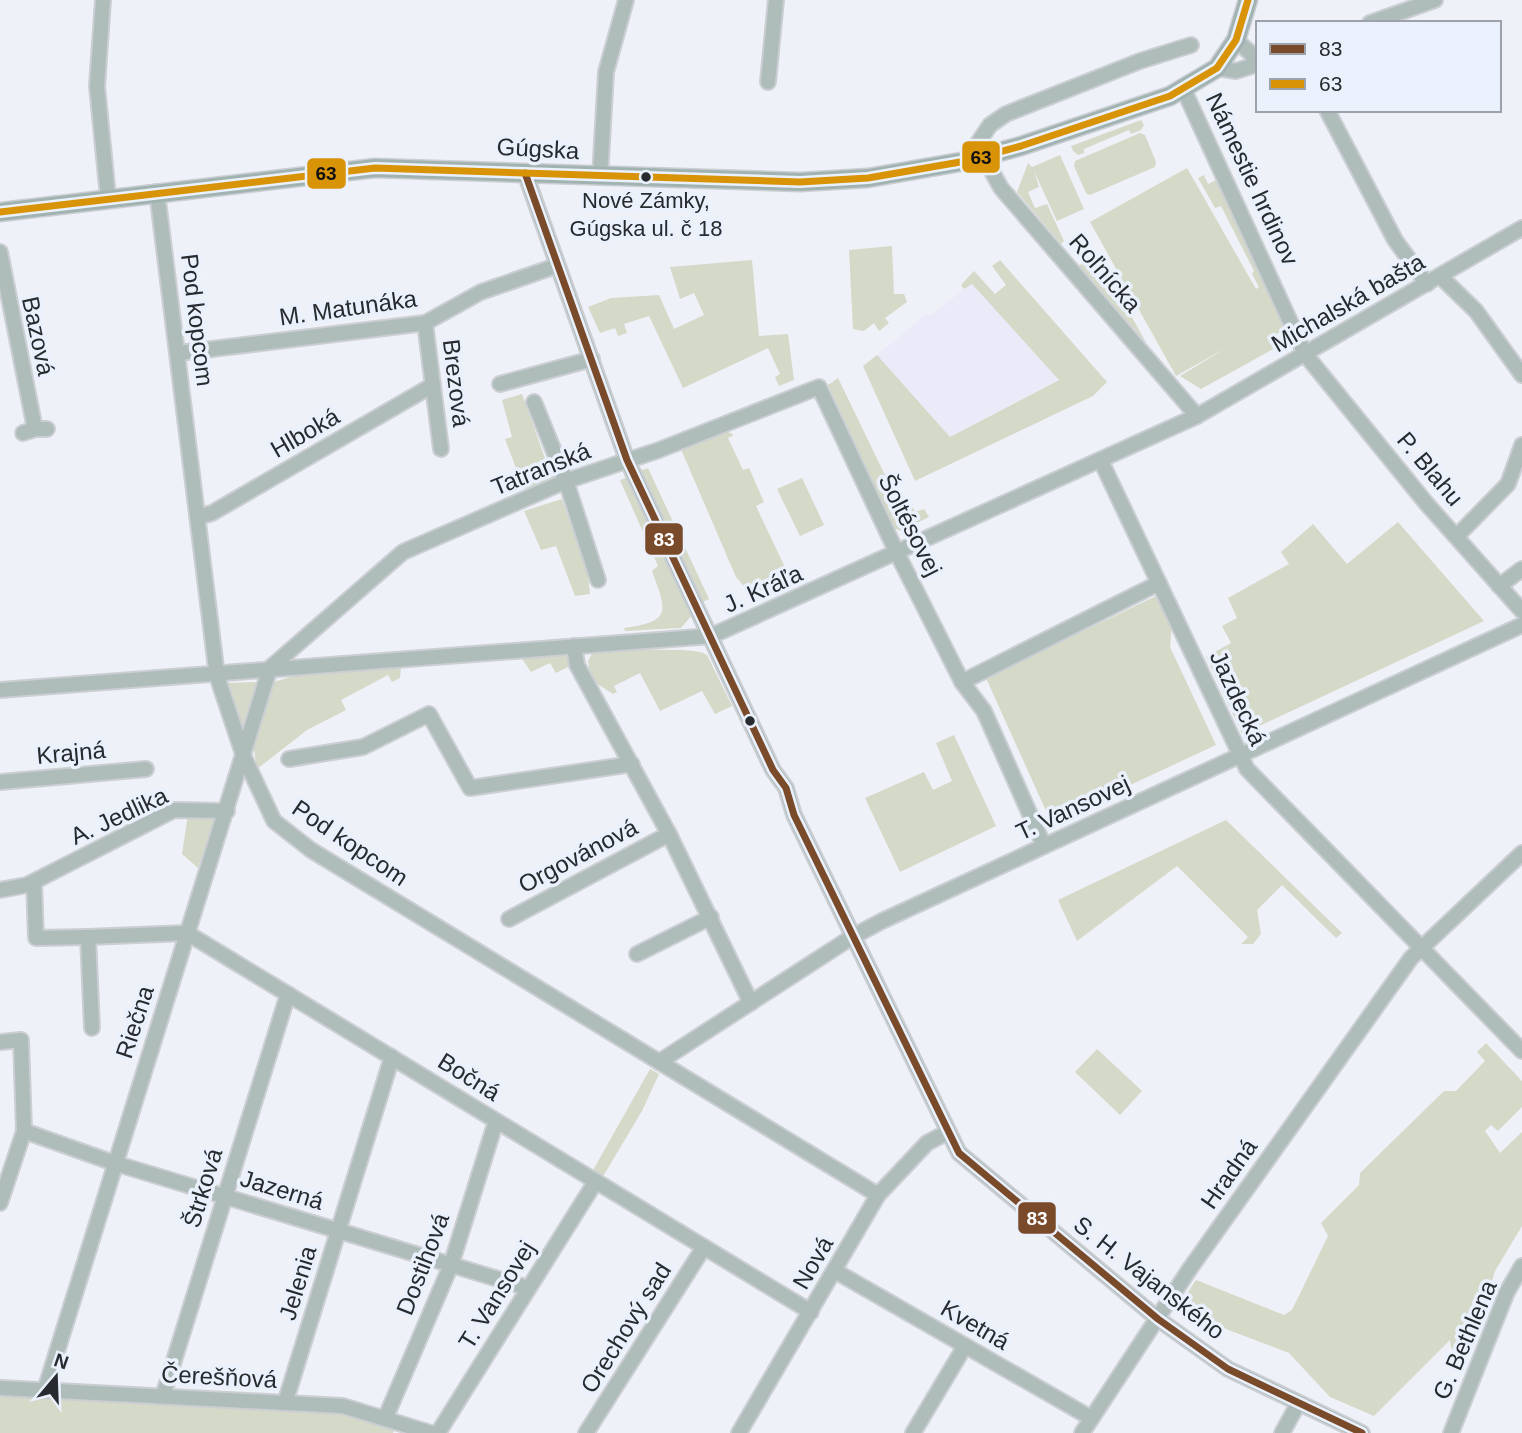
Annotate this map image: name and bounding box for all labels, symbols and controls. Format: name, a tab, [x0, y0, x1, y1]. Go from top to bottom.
legend	[1256, 21, 1501, 112]
text: 83	[1319, 37, 1342, 60]
text: 63	[1319, 72, 1342, 95]
street label: Námestie hrdinov	[1201, 88, 1304, 269]
street label: Gúgska	[496, 133, 581, 164]
line badge: 63	[961, 140, 1001, 174]
text: 63	[970, 147, 992, 168]
line badge: 63	[306, 157, 347, 190]
text: 63	[315, 163, 337, 184]
marker: Nové Zámky, Gúgska ul. č 18	[639, 170, 653, 184]
place label: Nové Zámky, Gúgska ul. č 18	[570, 188, 722, 241]
street label: Roľnícka	[1064, 228, 1147, 318]
street label: Michalská bašta	[1266, 248, 1430, 357]
street label: Pod kopcom	[176, 252, 219, 388]
street label: M. Matunáka	[277, 284, 419, 331]
street label: Bazová	[17, 294, 60, 378]
street label: Brezová	[438, 338, 475, 429]
street label: Hlboká	[266, 402, 344, 463]
street label: P. Blahu	[1392, 426, 1469, 511]
street label: Tatranská	[488, 436, 595, 501]
street label: Šoltésovej	[873, 469, 948, 580]
line badge: 83	[644, 522, 684, 556]
text: 83	[653, 529, 675, 550]
street label: J. Kráľa	[719, 559, 807, 618]
street label: Jazdecká	[1205, 646, 1272, 750]
unlabelled marker	[743, 714, 757, 728]
street label: Krajná	[35, 736, 107, 769]
street label: T. Vansovej	[1012, 769, 1134, 846]
street label: A. Jedlika	[66, 781, 172, 850]
street label: Pod kopcom	[287, 794, 413, 891]
street label: Orgovánová	[514, 813, 642, 898]
street label: Riečna	[110, 982, 159, 1062]
street label: Bočná	[433, 1047, 506, 1106]
street label: Hradná	[1195, 1133, 1263, 1214]
street label: Štrková	[178, 1144, 228, 1231]
street label: Jazerná	[237, 1164, 328, 1215]
line badge: 83	[1017, 1201, 1057, 1235]
text: 83	[1026, 1208, 1048, 1229]
street label: Dostihová	[391, 1209, 454, 1318]
street label: S. H. Vajanského	[1069, 1210, 1230, 1345]
street label: Nová	[787, 1231, 839, 1294]
street label: T. Vansovej	[453, 1236, 540, 1354]
street label: Jelenia	[273, 1242, 322, 1323]
street label: Orechový sad	[575, 1258, 676, 1398]
street label: G. Bethlena	[1427, 1276, 1502, 1403]
street label: Kvetná	[936, 1294, 1015, 1355]
north arrow	[21, 1342, 91, 1412]
text: N	[51, 1349, 71, 1374]
street label: Čerešňová	[160, 1360, 278, 1393]

